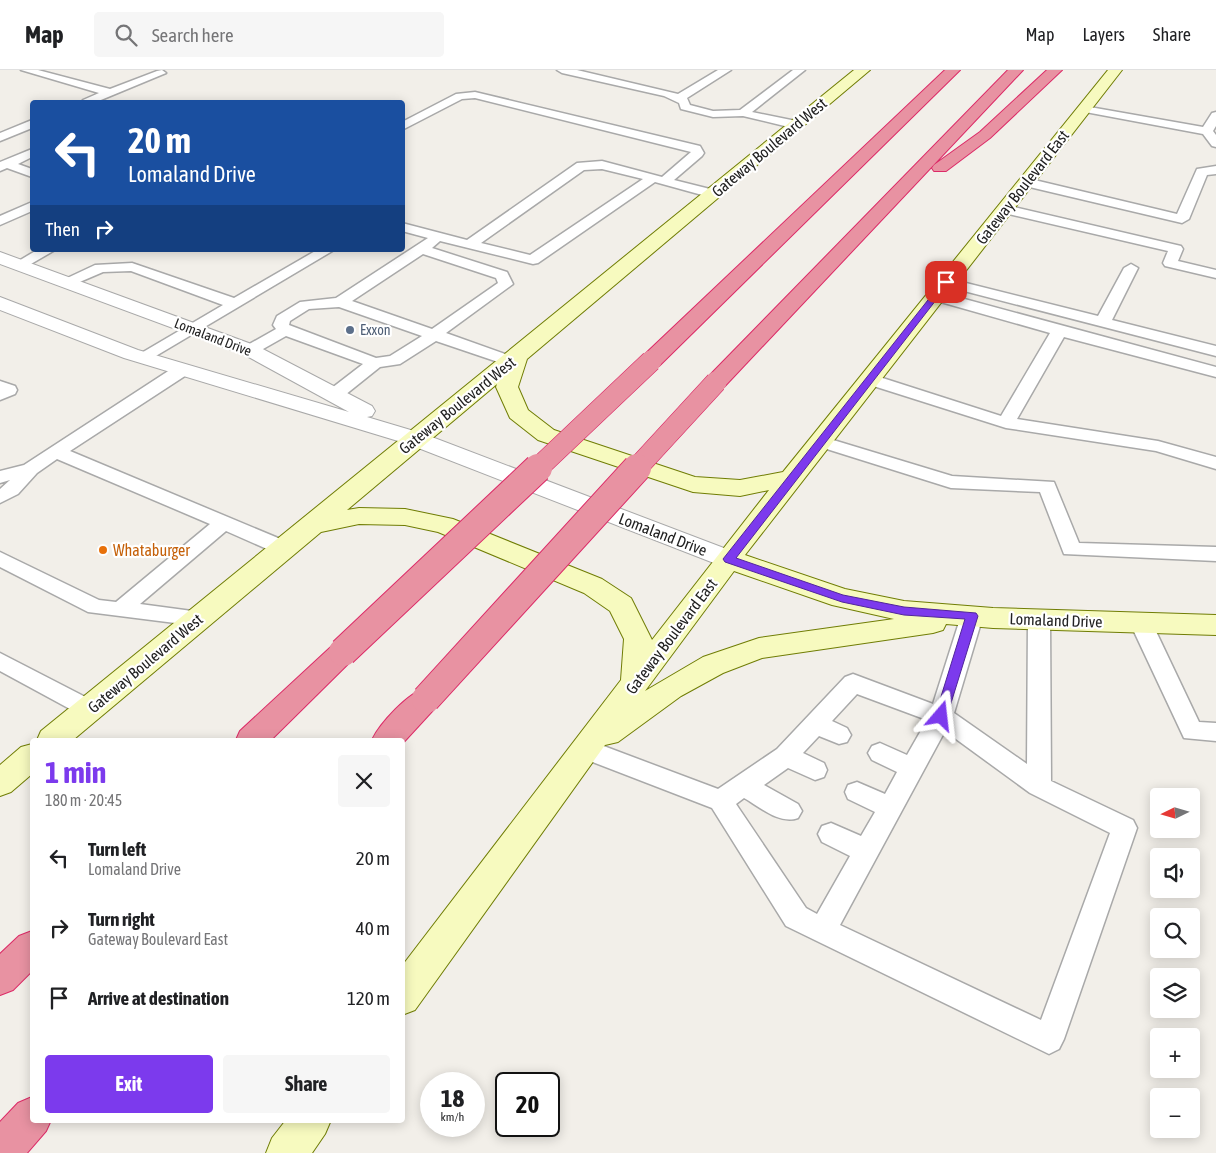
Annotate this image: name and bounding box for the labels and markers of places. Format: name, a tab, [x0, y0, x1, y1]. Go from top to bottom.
pin	[925, 261, 967, 303]
place label: Exxon	[360, 322, 391, 338]
marker: Exxon	[344, 324, 356, 336]
place label: Whataburger	[113, 541, 190, 560]
marker: Whataburger	[97, 544, 109, 556]

